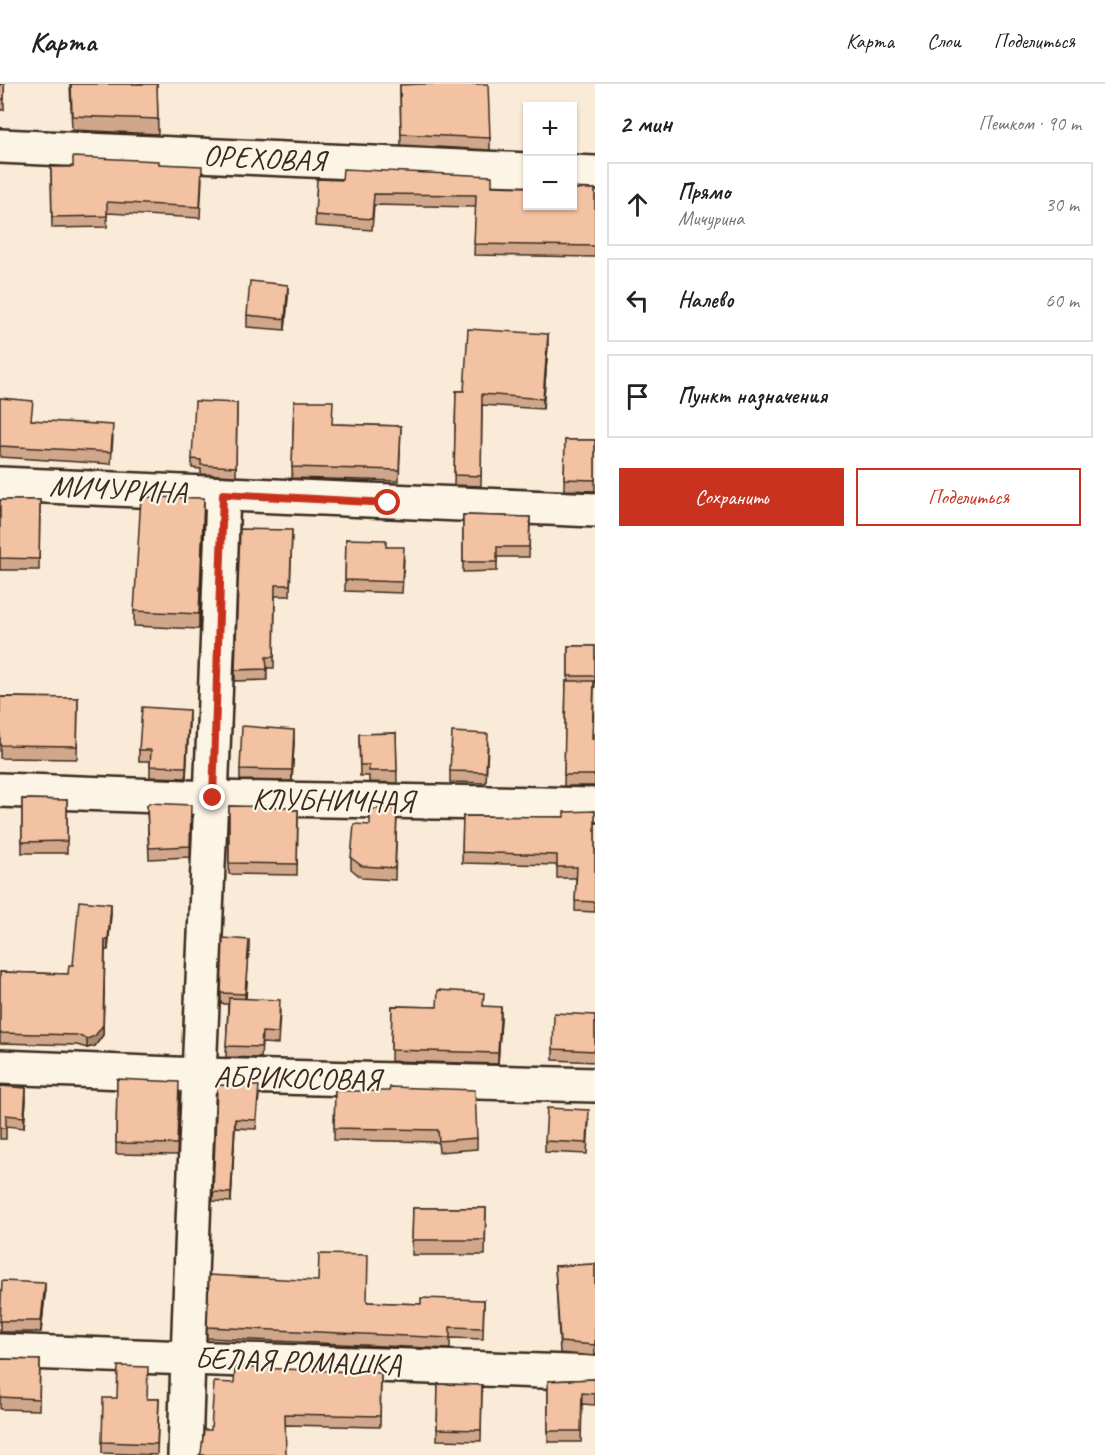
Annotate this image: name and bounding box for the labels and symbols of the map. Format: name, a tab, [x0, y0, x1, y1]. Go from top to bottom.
street label: ОРЕХОВАЯ	[202, 136, 330, 180]
street label: МИЧУРИНА	[48, 466, 189, 512]
route start	[374, 489, 400, 515]
street label: КЛУБНИЧНАЯ	[252, 780, 419, 820]
route end	[199, 784, 225, 810]
street label: АБРИКОСОВАЯ	[213, 1058, 385, 1099]
street label: БЕЛАЯ РОМАШКА	[194, 1338, 403, 1384]

